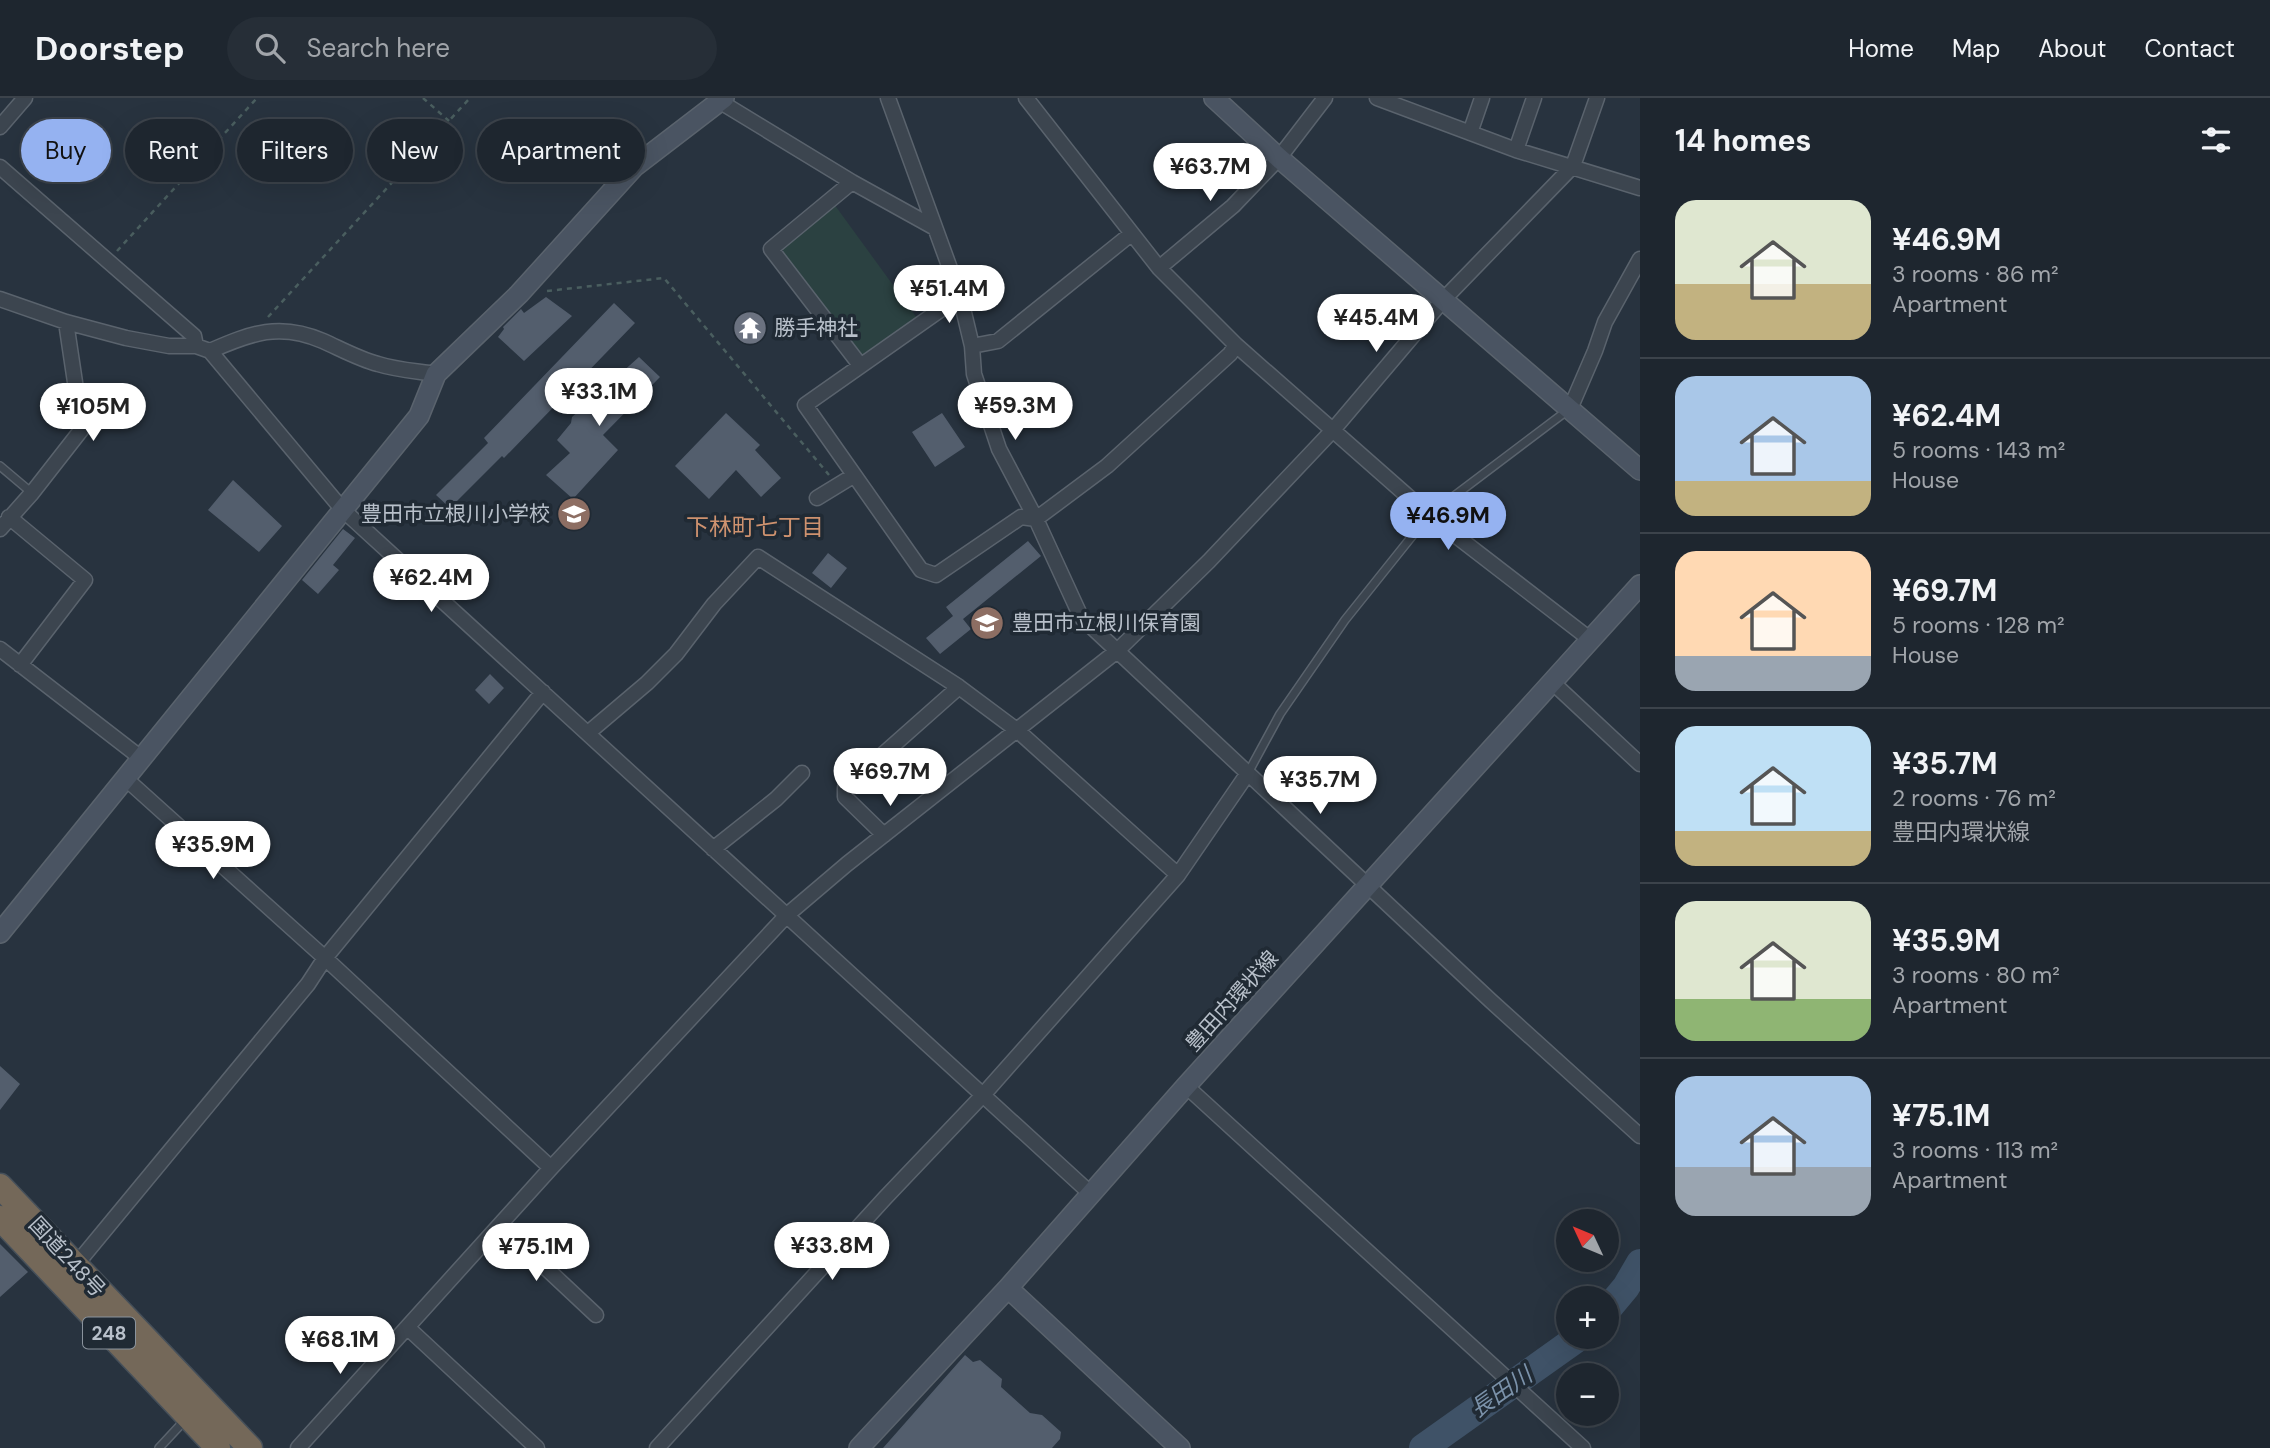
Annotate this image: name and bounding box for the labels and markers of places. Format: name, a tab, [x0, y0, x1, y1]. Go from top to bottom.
pin: ¥63.7M	[1153, 144, 1267, 203]
pin: ¥51.4M	[892, 266, 1006, 325]
pin: ¥45.4M	[1319, 294, 1433, 354]
temple icon: 勝手神社	[731, 309, 769, 347]
place label: 勝手神社	[774, 314, 858, 342]
pin: ¥33.1M	[542, 368, 656, 428]
pin: ¥59.3M	[958, 382, 1072, 442]
pin: ¥105M	[44, 384, 142, 443]
pin: ¥46.9M	[1391, 492, 1505, 552]
school or university icon: 豊田市立根川小学校	[555, 495, 593, 533]
place label: 豊田市立根川小学校	[361, 500, 550, 528]
pin: ¥62.4M	[374, 554, 488, 614]
school or university icon: 豊田市立根川保育園	[968, 604, 1006, 642]
place label: 豊田市立根川保育園	[1012, 609, 1201, 637]
pin: ¥69.7M	[833, 748, 947, 808]
pin: ¥35.7M	[1263, 756, 1377, 816]
pin: ¥35.9M	[156, 822, 270, 881]
pin: ¥33.8M	[775, 1222, 889, 1282]
pin: ¥75.1M	[479, 1224, 593, 1283]
pin: ¥68.1M	[283, 1316, 397, 1376]

